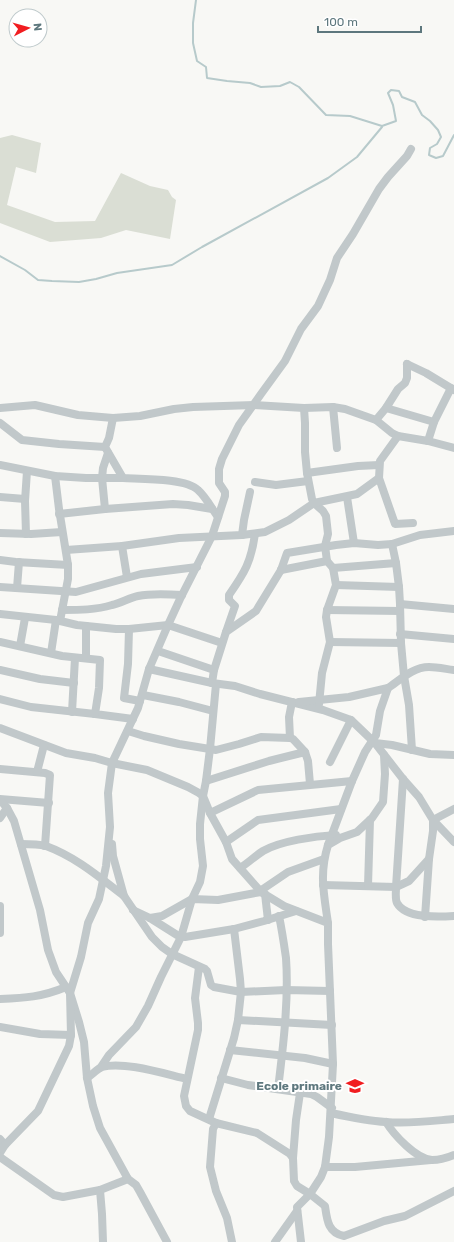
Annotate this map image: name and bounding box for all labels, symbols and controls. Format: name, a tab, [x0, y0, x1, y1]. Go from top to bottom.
north arrow	[8, 8, 48, 48]
scale bar	[318, 8, 421, 34]
text: 100 m	[324, 15, 358, 29]
text: N	[31, 22, 44, 32]
school or university icon: Ecole primaire	[345, 1076, 365, 1096]
place label: Ecole primaire	[256, 1079, 342, 1093]

